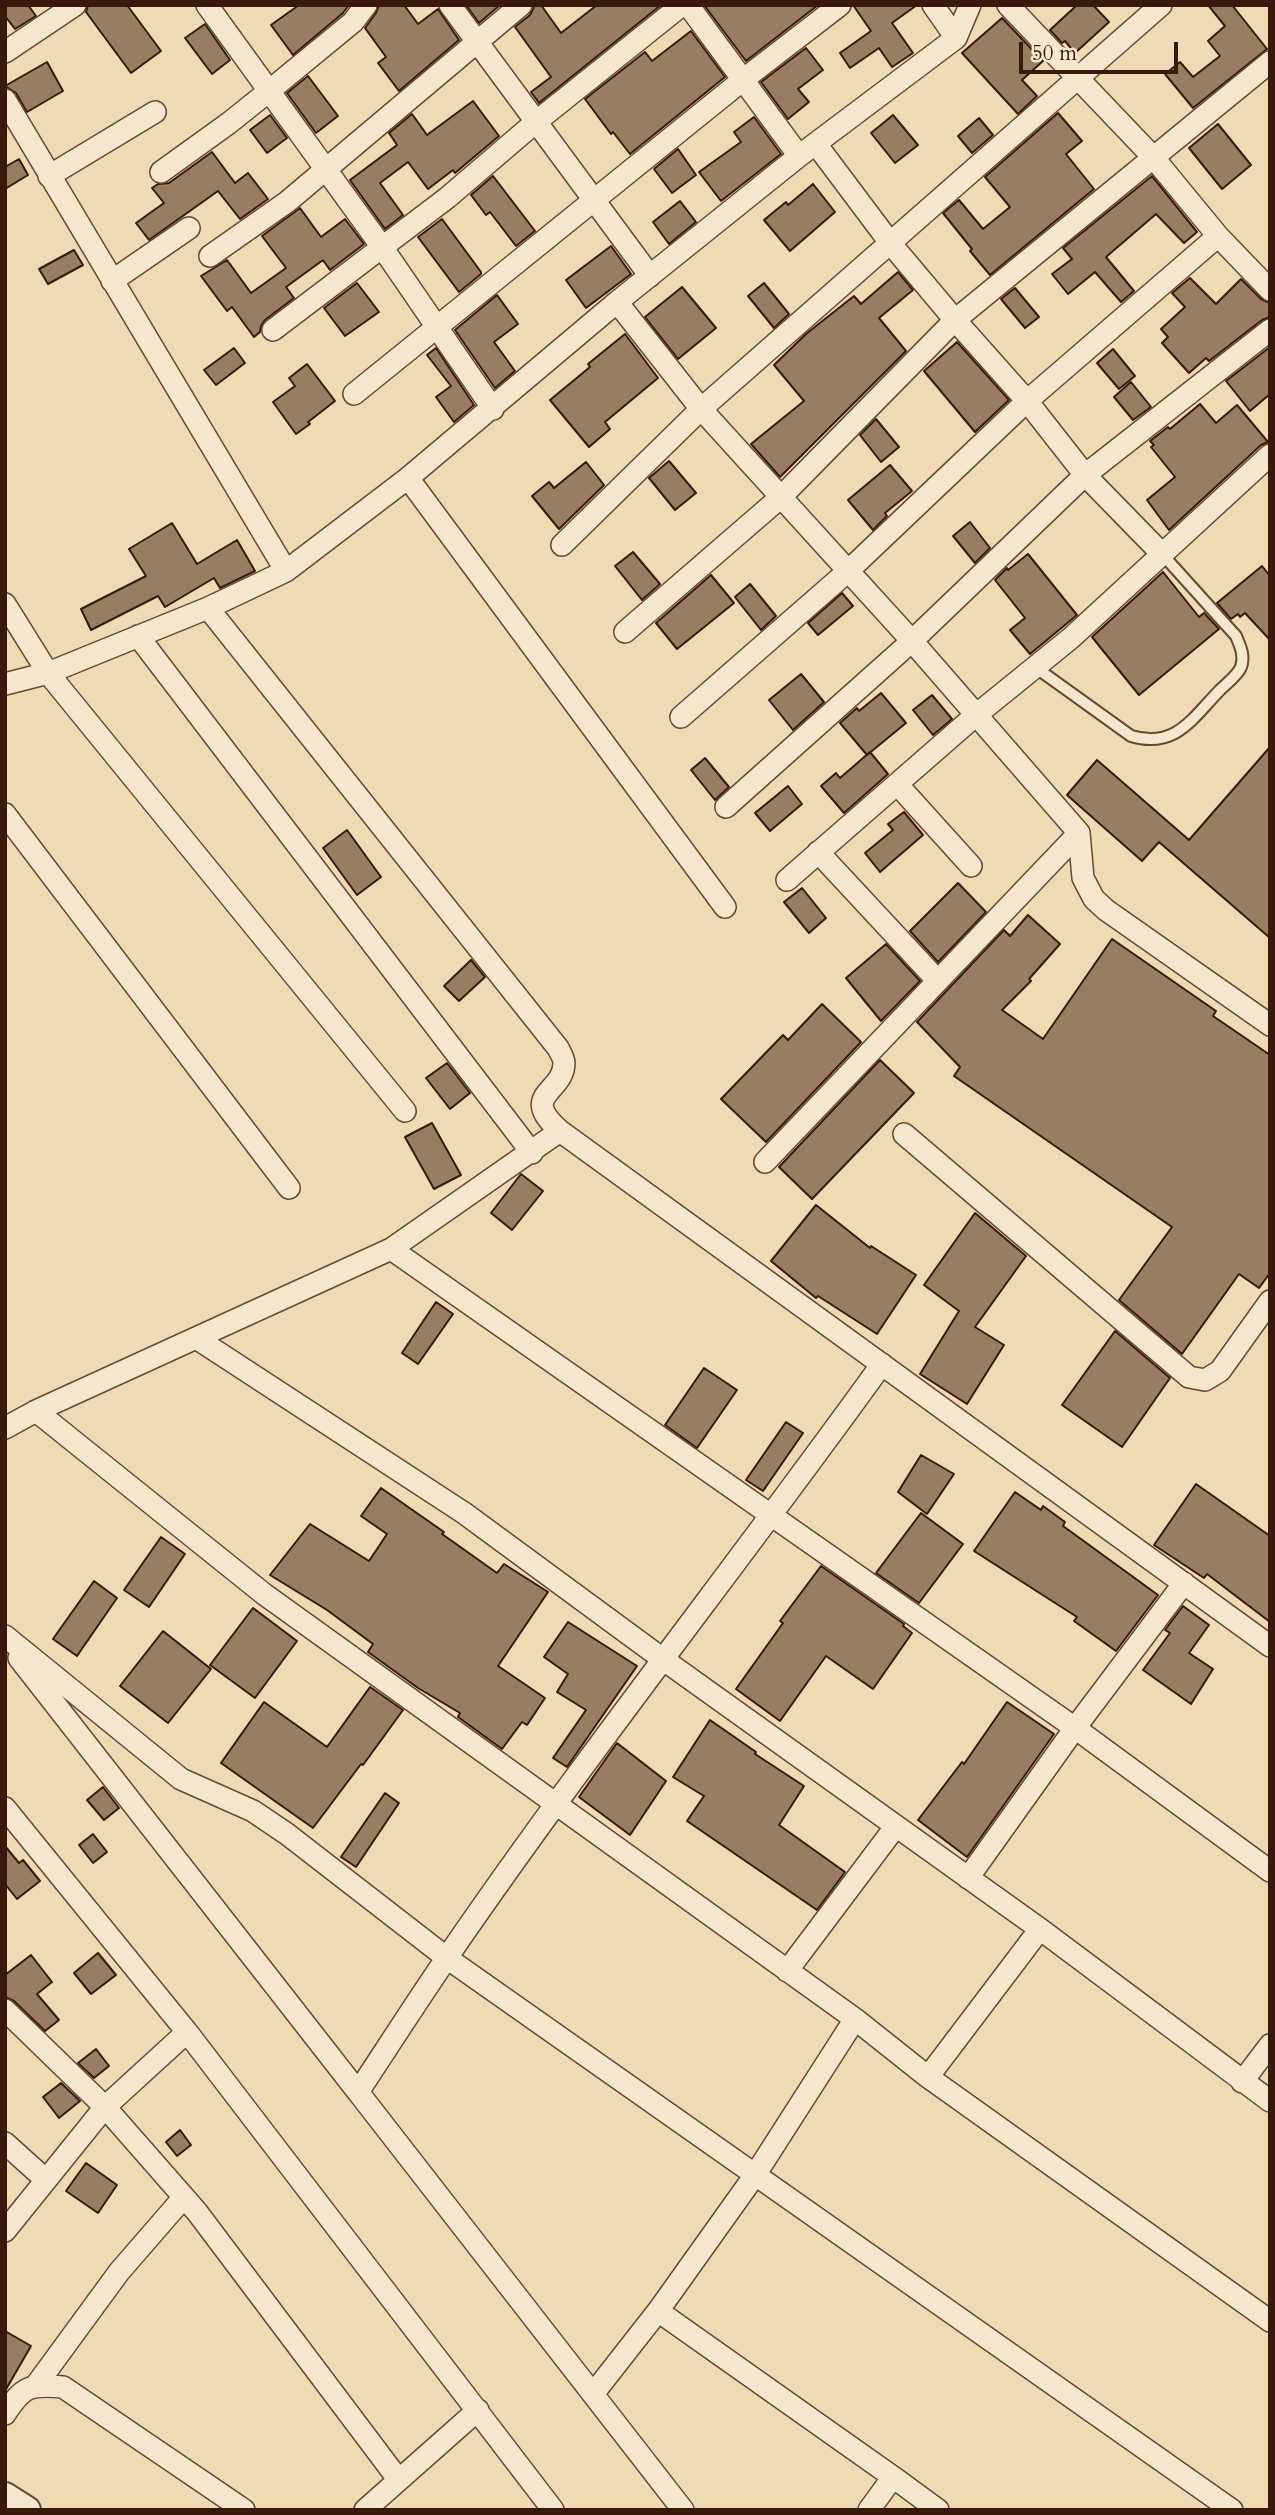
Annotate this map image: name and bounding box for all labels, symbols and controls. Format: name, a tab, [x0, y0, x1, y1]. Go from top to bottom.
scale bar	[1023, 28, 1182, 72]
text: 50 m	[1032, 39, 1077, 68]

